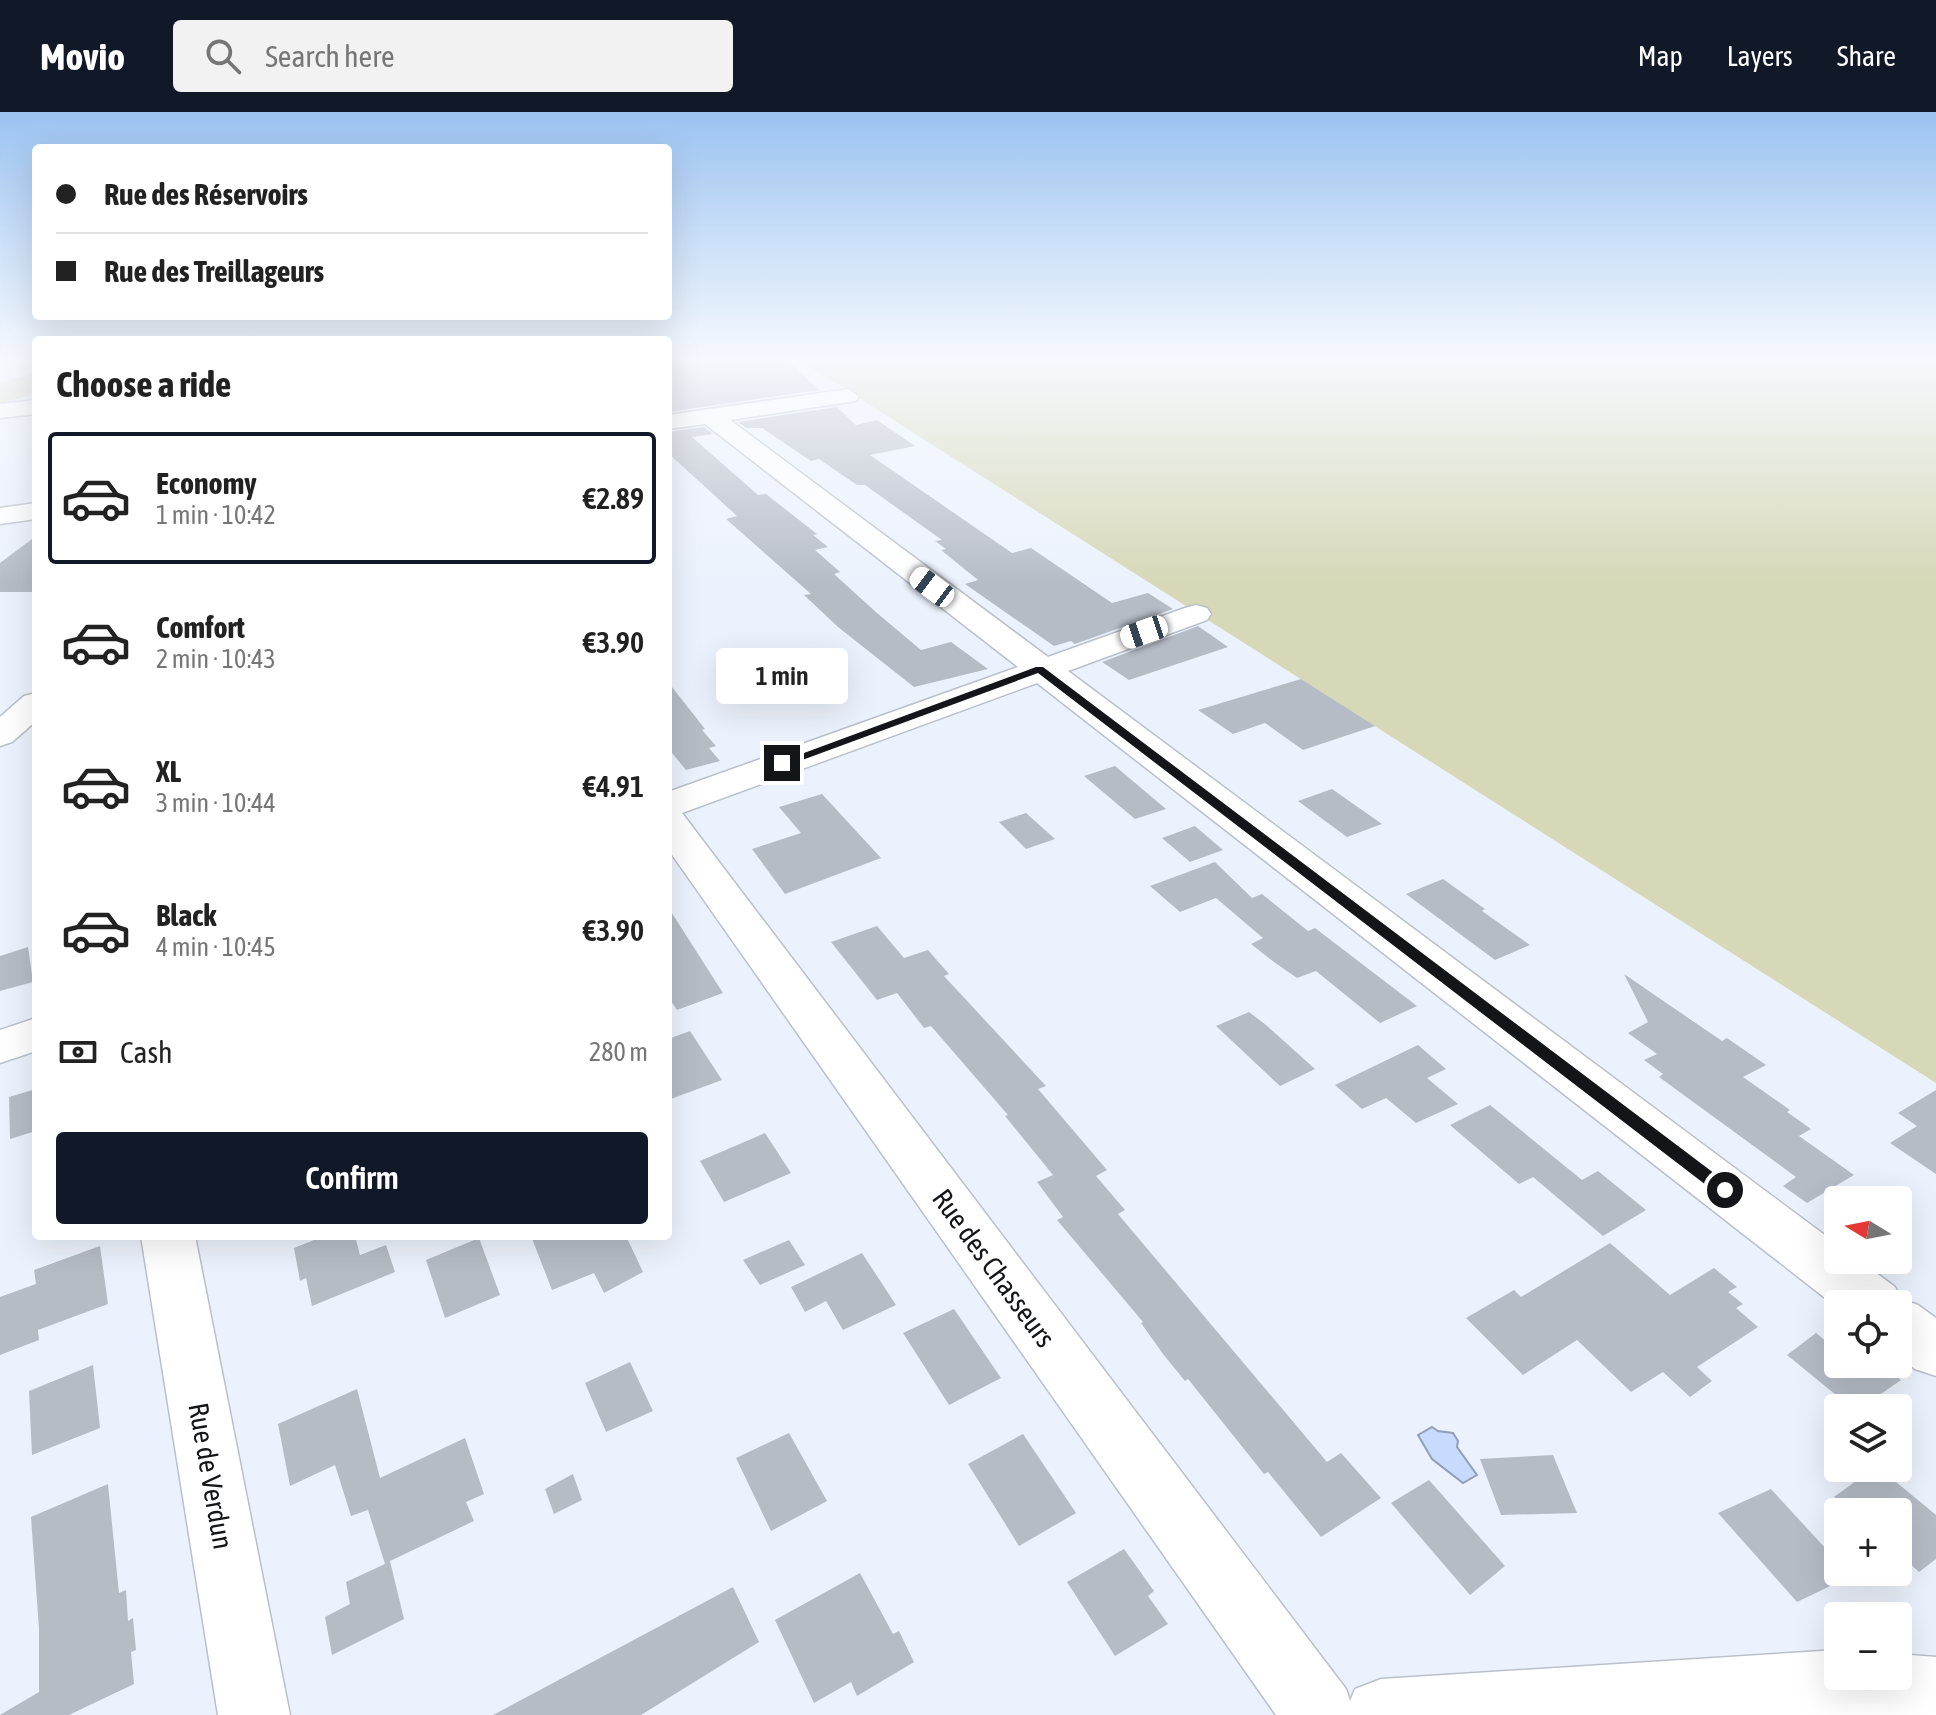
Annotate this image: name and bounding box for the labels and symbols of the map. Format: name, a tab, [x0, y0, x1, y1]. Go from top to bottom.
car	[906, 563, 958, 611]
car	[1117, 613, 1171, 651]
callout: 1 min	[716, 647, 848, 703]
route end	[764, 745, 800, 781]
route start	[1707, 1172, 1743, 1208]
street label: Rue des Chasseurs	[926, 1183, 1062, 1353]
north arrow	[1824, 1186, 1912, 1274]
street label: Rue de Verdun	[182, 1400, 240, 1552]

